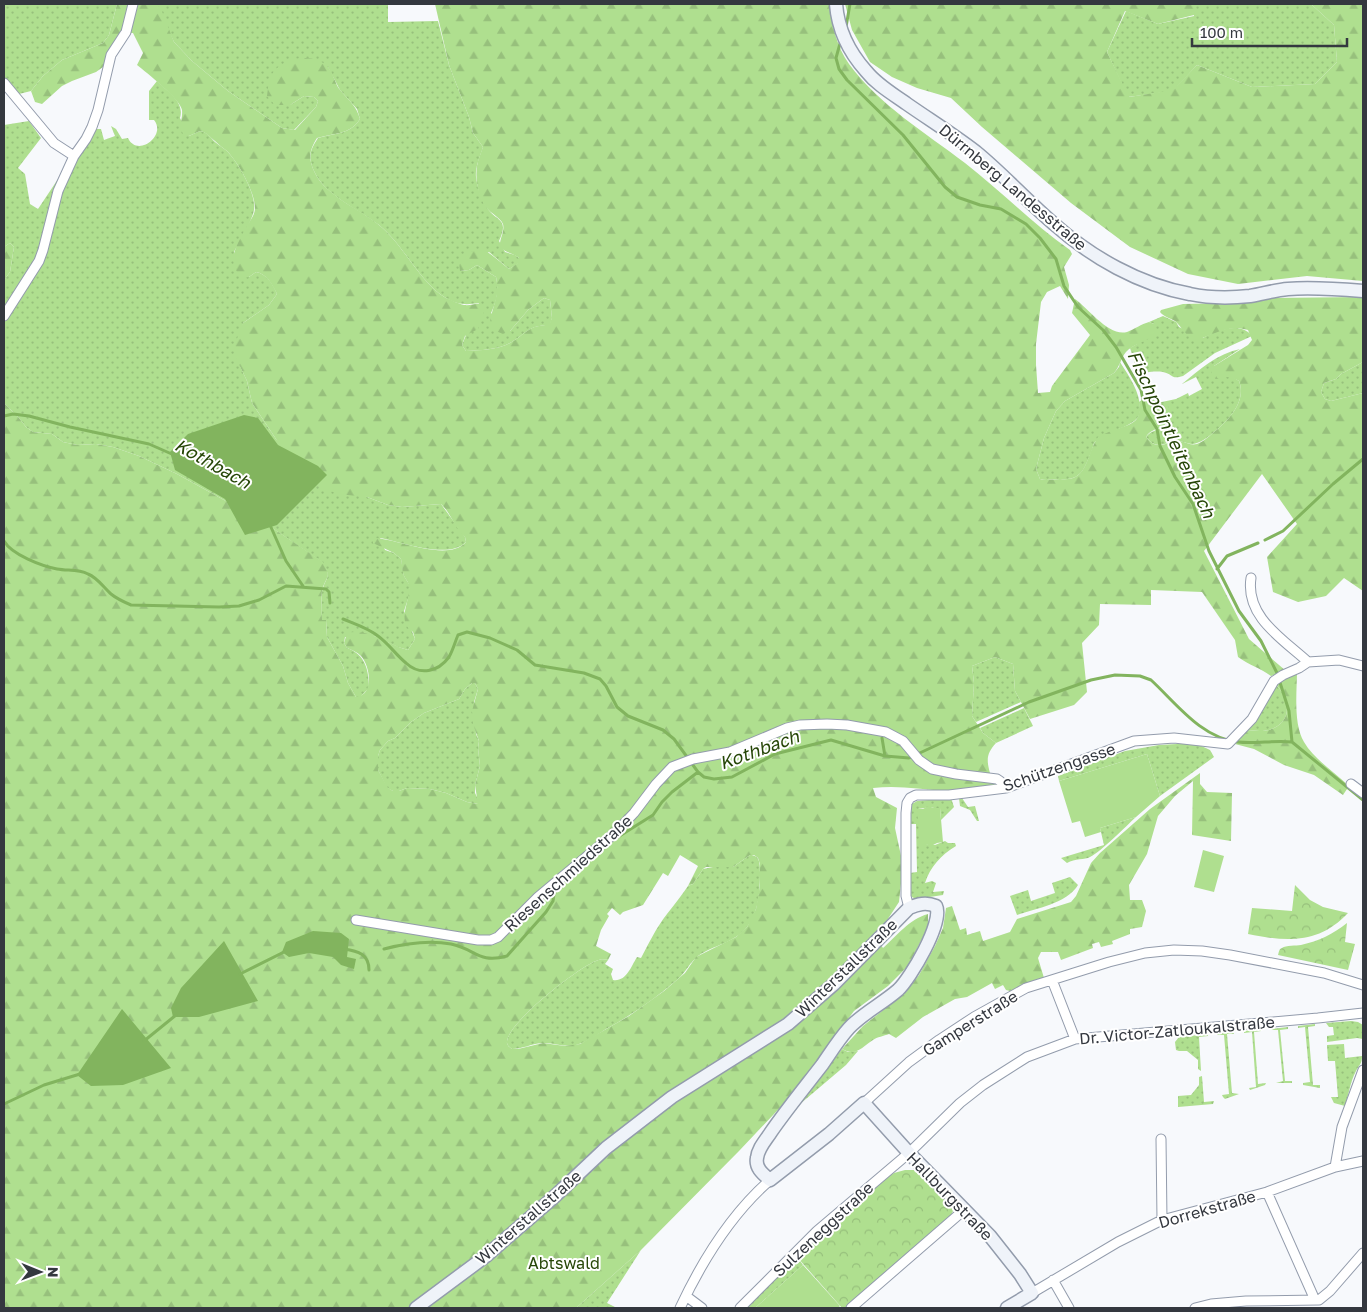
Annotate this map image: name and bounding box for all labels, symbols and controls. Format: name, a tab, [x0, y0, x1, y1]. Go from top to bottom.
scale bar	[1192, 15, 1347, 47]
text: 100 m	[1200, 23, 1243, 41]
street label: Dürrnberg Landesstraße	[935, 119, 1091, 255]
water label: Fischpointleitenbach	[1123, 347, 1221, 522]
water label: Kothbach	[171, 433, 256, 493]
water label: Kothbach	[716, 724, 803, 774]
street label: Schützengasse	[1000, 738, 1118, 796]
street label: Riesenschmiedstraße	[500, 810, 636, 936]
street label: Winterstallstraße	[791, 914, 901, 1022]
street label: Gamperstraße	[919, 986, 1021, 1060]
street label: Dr. Victor-Zatloukalstraße	[1078, 1011, 1276, 1049]
street label: Hallburgstraße	[903, 1148, 997, 1244]
street label: Winterstallstraße	[471, 1166, 585, 1268]
street label: Sulzeneggstraße	[769, 1177, 877, 1281]
street label: Dorrekstraße	[1156, 1186, 1258, 1232]
north arrow	[15, 1247, 65, 1297]
park label: Abtswald	[528, 1253, 600, 1273]
text: N	[45, 1267, 62, 1278]

